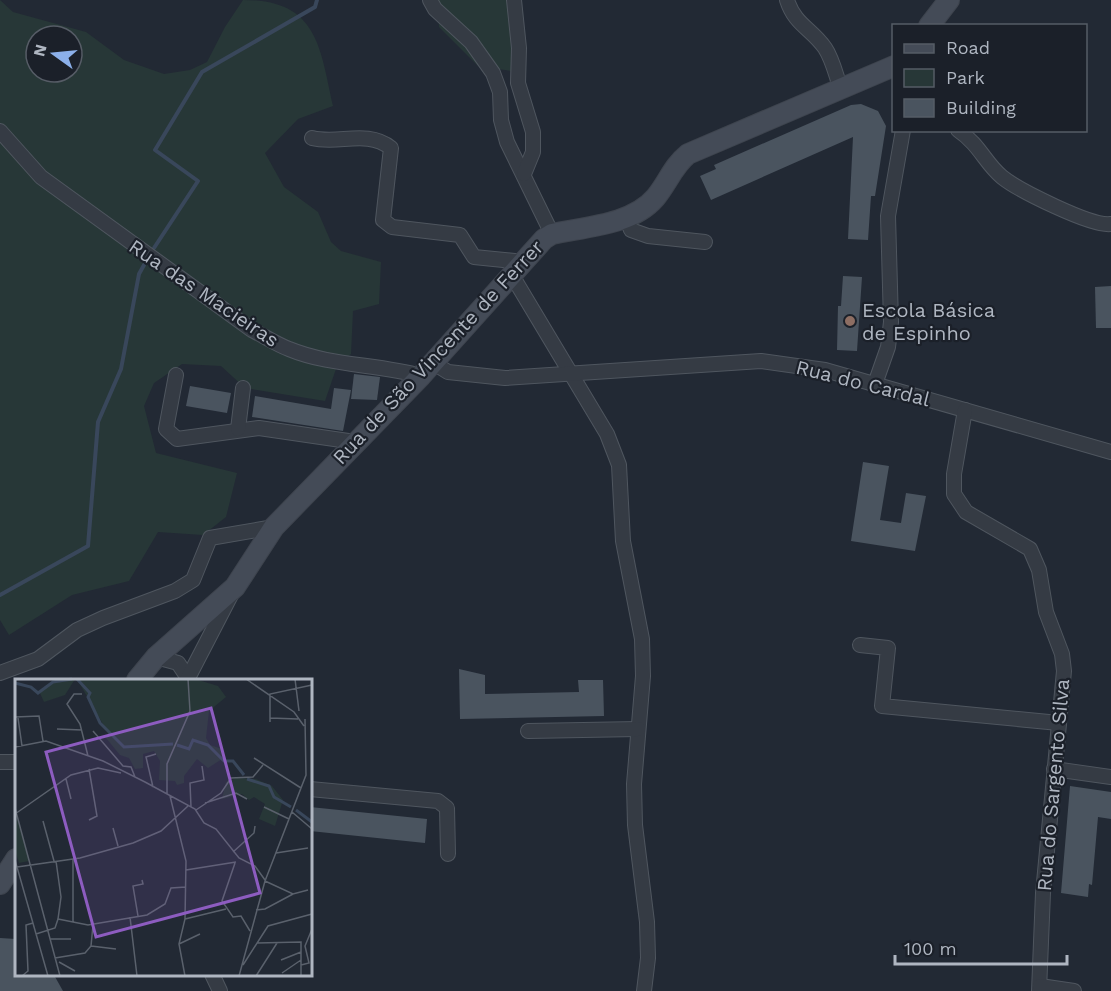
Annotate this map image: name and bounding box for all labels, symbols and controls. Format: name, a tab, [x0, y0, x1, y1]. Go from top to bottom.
north arrow	[24, 24, 84, 84]
legend	[892, 24, 1087, 132]
text: Road	[946, 37, 990, 58]
text: N	[29, 42, 51, 58]
text: Park	[946, 67, 985, 88]
text: Building	[946, 97, 1016, 118]
street label: Rua das Macieiras	[124, 234, 284, 352]
street label: Rua de São Vincente de Ferrer	[328, 235, 548, 469]
place label: Escola Básica de Espinho	[862, 298, 995, 345]
marker: Escola Básica de Espinho	[843, 314, 857, 328]
street label: Rua do Cardal	[793, 355, 933, 411]
street label: Rua do Sargento Silva	[1032, 678, 1074, 892]
inset map	[15, 679, 312, 976]
scale bar	[895, 928, 1068, 966]
text: 100 m	[904, 938, 957, 959]

